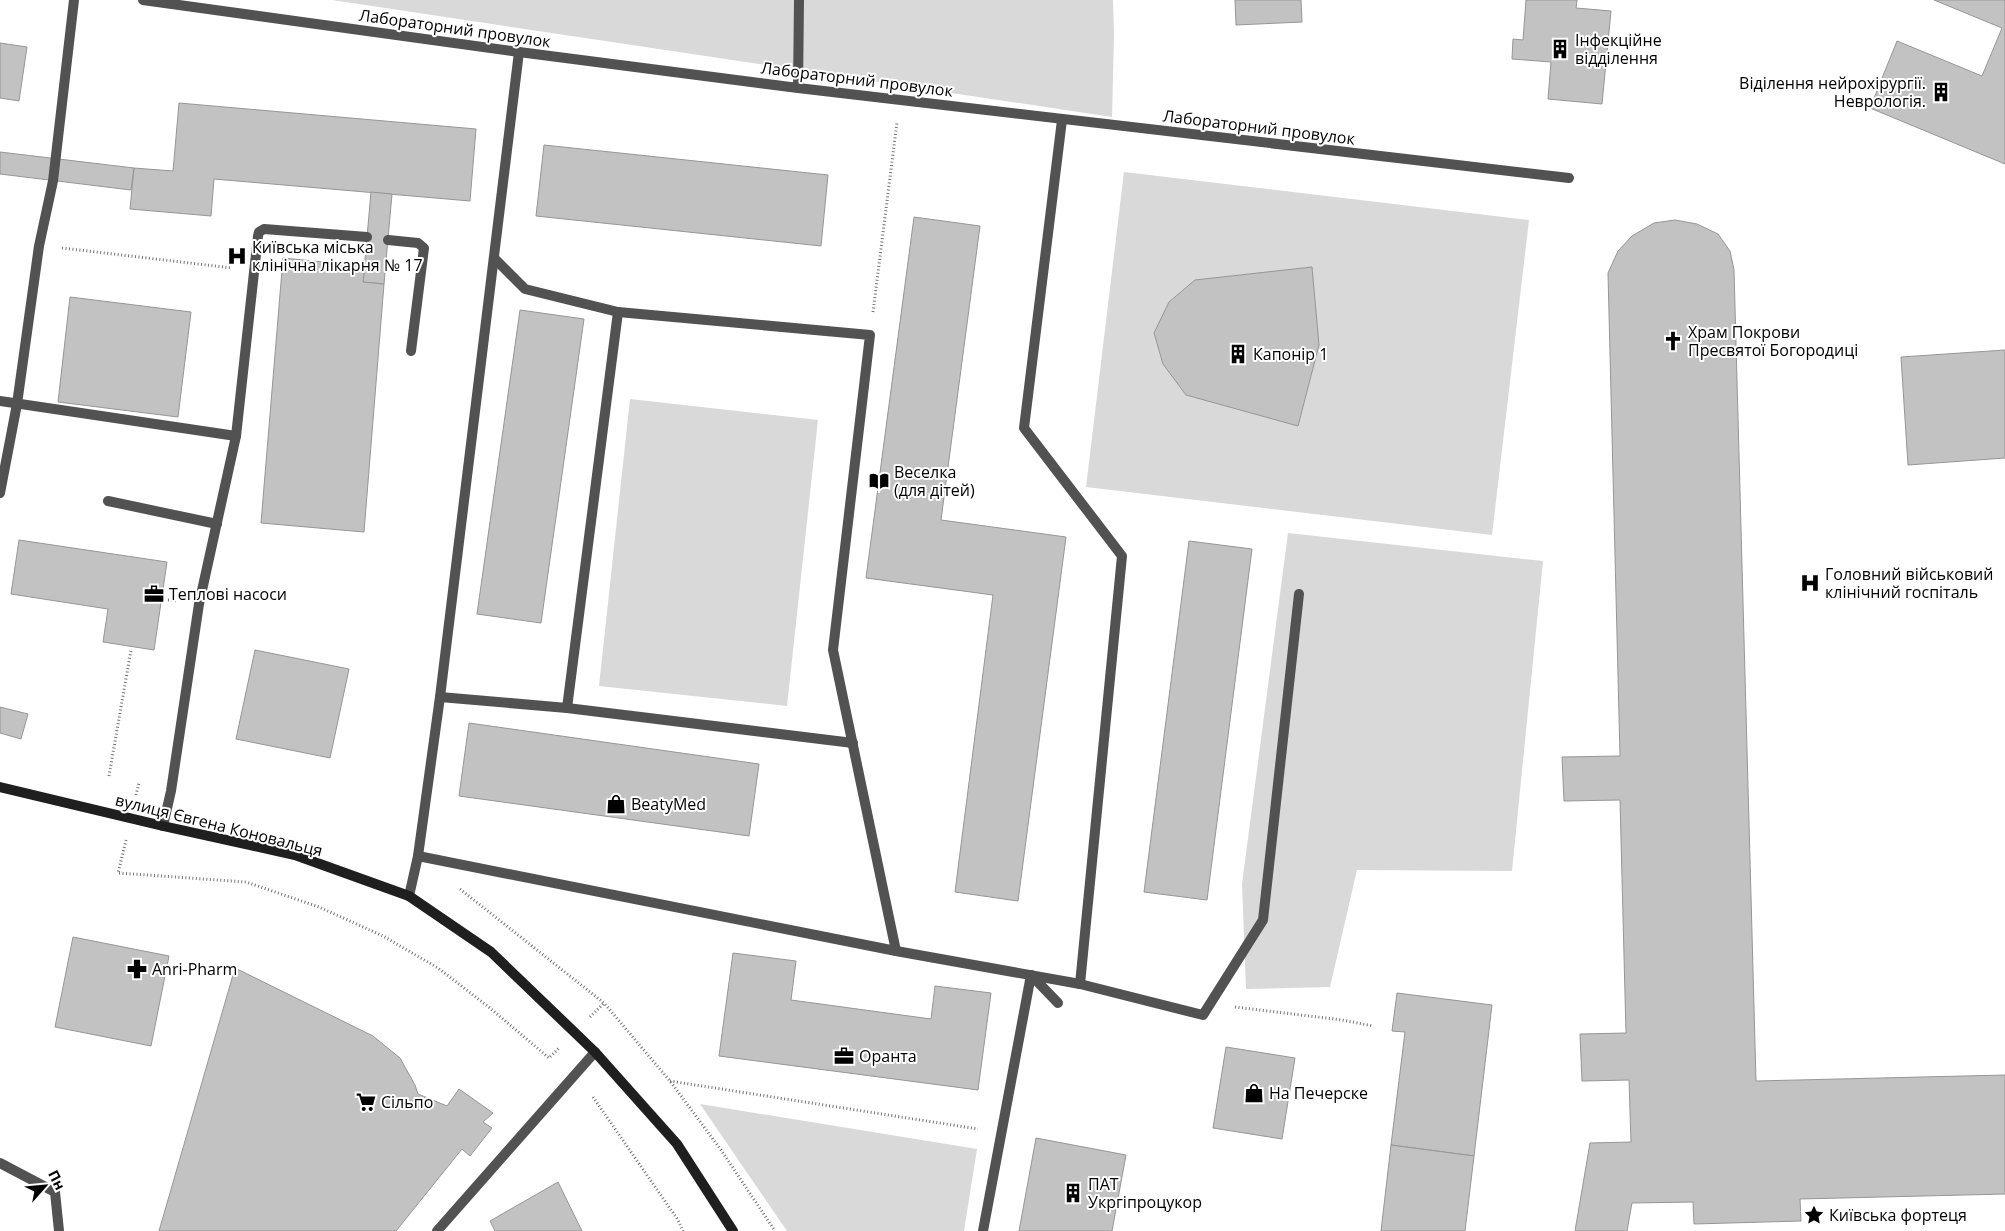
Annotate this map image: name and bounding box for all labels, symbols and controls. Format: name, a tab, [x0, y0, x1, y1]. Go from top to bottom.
street label: Лабораторний провулок	[358, 4, 553, 52]
place label: Інфекційне відділення	[1575, 29, 1662, 69]
building icon: Інфекційне відділення	[1549, 38, 1571, 60]
street label: Лабораторний провулок	[760, 56, 955, 102]
place label: Віділення нейрохірургії. Неврологія.	[1739, 72, 1926, 112]
building icon: Віділення нейрохірургії. Неврологія.	[1930, 81, 1952, 103]
street label: Лабораторний провулок	[1162, 104, 1357, 150]
place label: Київська міська клінічна лікарня № 17	[252, 236, 423, 276]
hospital icon: Київська міська клінічна лікарня № 17	[226, 245, 248, 267]
place label: Храм Покрови Пресвятої Богородиці	[1688, 321, 1858, 361]
church icon: Храм Покрови Пресвятої Богородиці	[1662, 330, 1684, 352]
building icon: Капонір 1	[1227, 343, 1249, 365]
place label: Капонір 1	[1253, 343, 1328, 365]
place label: Веселка (для дітей)	[894, 461, 975, 501]
library icon: Веселка (для дітей)	[868, 470, 890, 492]
place label: Головний військовий клінічний госпіталь	[1825, 563, 1993, 603]
hospital icon: Головний військовий клінічний госпіталь	[1799, 572, 1821, 594]
office icon: Теплові насоси	[143, 583, 165, 605]
place label: Теплові насоси	[169, 583, 287, 605]
street label: вулиця Євгена Коновальця	[113, 789, 325, 861]
shop icon: BeatyMed	[605, 793, 627, 815]
place label: BeatyMed	[631, 793, 706, 815]
pharmacy icon: Anri-Pharm	[126, 958, 148, 980]
place label: Anri-Pharm	[152, 958, 237, 980]
office icon: Оранта	[833, 1045, 855, 1067]
place label: Оранта	[859, 1045, 917, 1067]
shop icon: На Печерске	[1243, 1082, 1265, 1104]
place label: На Печерске	[1269, 1082, 1368, 1104]
supermarket icon: Сільпо	[355, 1091, 377, 1113]
place label: Сільпо	[381, 1091, 433, 1113]
north arrow	[20, 1161, 70, 1211]
text: Пн	[44, 1167, 70, 1193]
place label: ПАТ Укргіпроцукор	[1088, 1173, 1202, 1213]
building icon: ПАТ Укргіпроцукор	[1062, 1182, 1084, 1204]
place icon: Київська фортеця	[1803, 1204, 1825, 1226]
place label: Київська фортеця	[1829, 1204, 1967, 1226]

